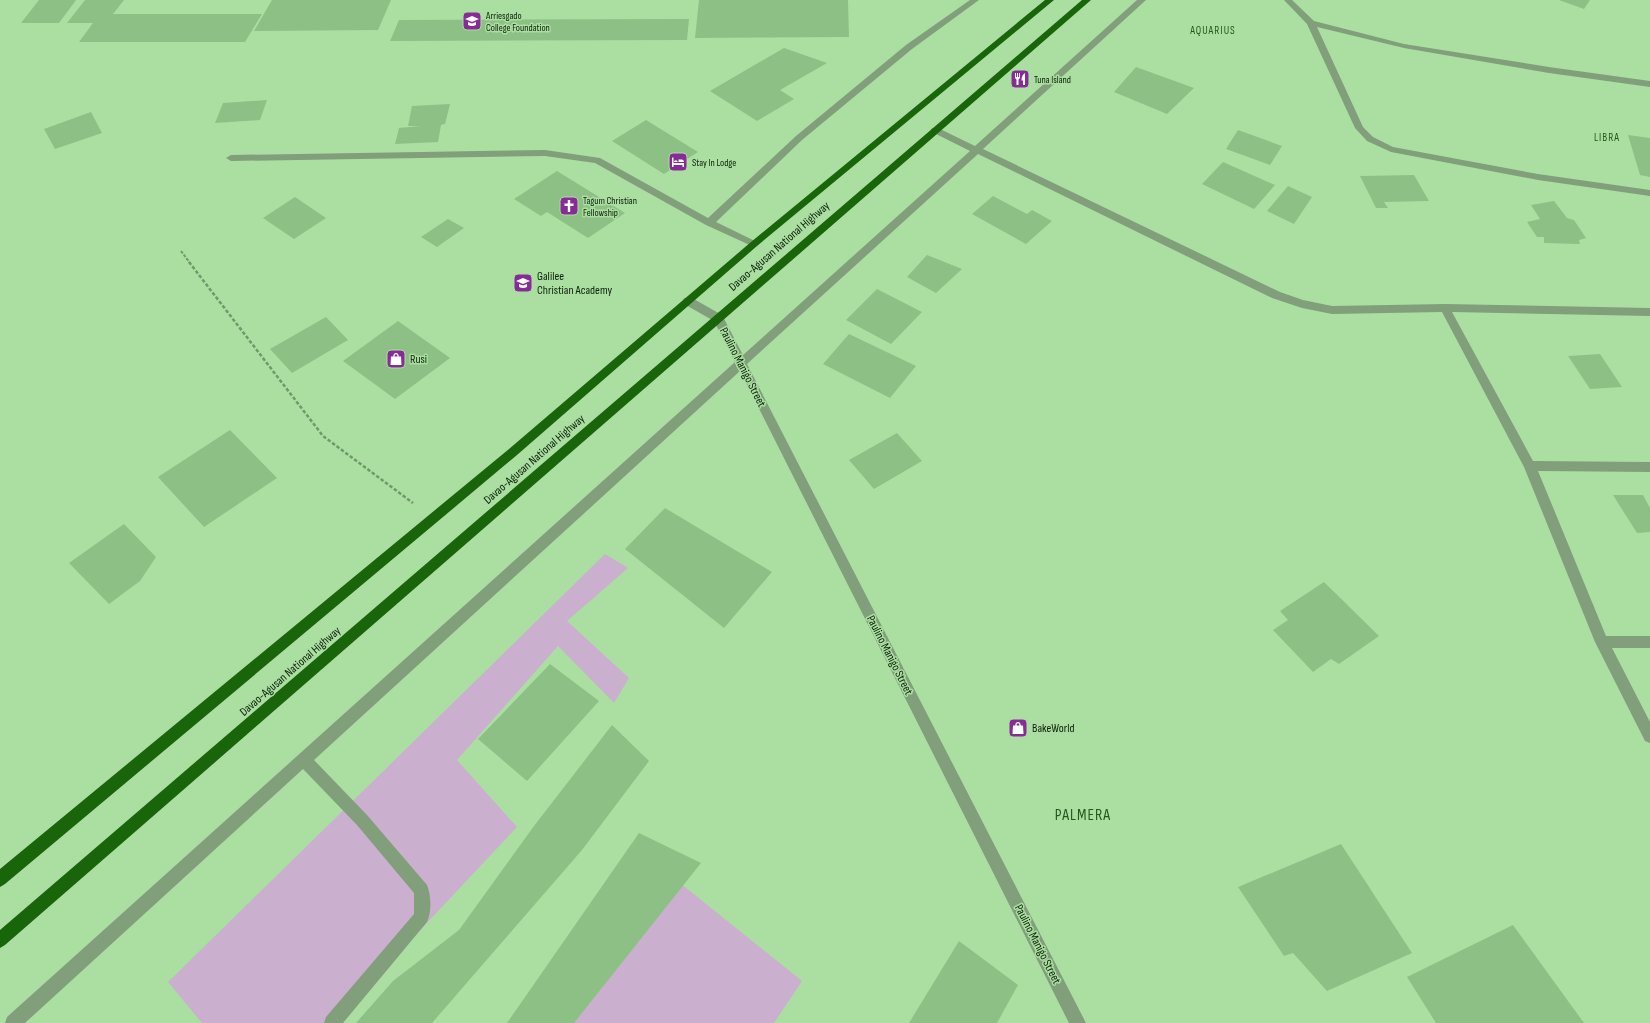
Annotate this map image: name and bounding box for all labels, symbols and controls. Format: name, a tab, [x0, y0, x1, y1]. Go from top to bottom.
school or university icon: Arriesgado College Foundation	[461, 10, 483, 32]
place label: Arriesgado College Foundation	[485, 10, 550, 34]
district label: AQUARIUS	[1189, 24, 1236, 37]
restaurant icon: Tuna Island	[1009, 68, 1031, 90]
place label: Tuna Island	[1034, 74, 1071, 86]
district label: LIBRA	[1594, 131, 1620, 144]
hotel icon: Stay In Lodge	[667, 151, 689, 173]
place label: Stay In Lodge	[692, 157, 736, 169]
church icon: Tagum Christian Fellowship	[558, 195, 580, 217]
place label: Tagum Christian Fellowship	[583, 195, 637, 219]
street label: Davao-Agusan National Highway	[726, 198, 833, 294]
place label: Galilee Christian Academy	[537, 269, 613, 298]
school or university icon: Galilee Christian Academy	[512, 272, 534, 294]
street label: Paulino Manigo Street	[716, 325, 769, 410]
shop icon: Rusi	[385, 348, 407, 370]
place label: Rusi	[410, 352, 427, 367]
street label: Davao-Agusan National Highway	[481, 411, 588, 507]
street label: Paulino Manigo Street	[863, 613, 916, 698]
street label: Davao-Agusan National Highway	[237, 623, 344, 719]
shop icon: BakeWorld	[1007, 717, 1029, 739]
place label: BakeWorld	[1032, 721, 1074, 736]
district label: PALMERA	[1055, 806, 1111, 825]
street label: Paulino Manigo Street	[1011, 902, 1064, 987]

